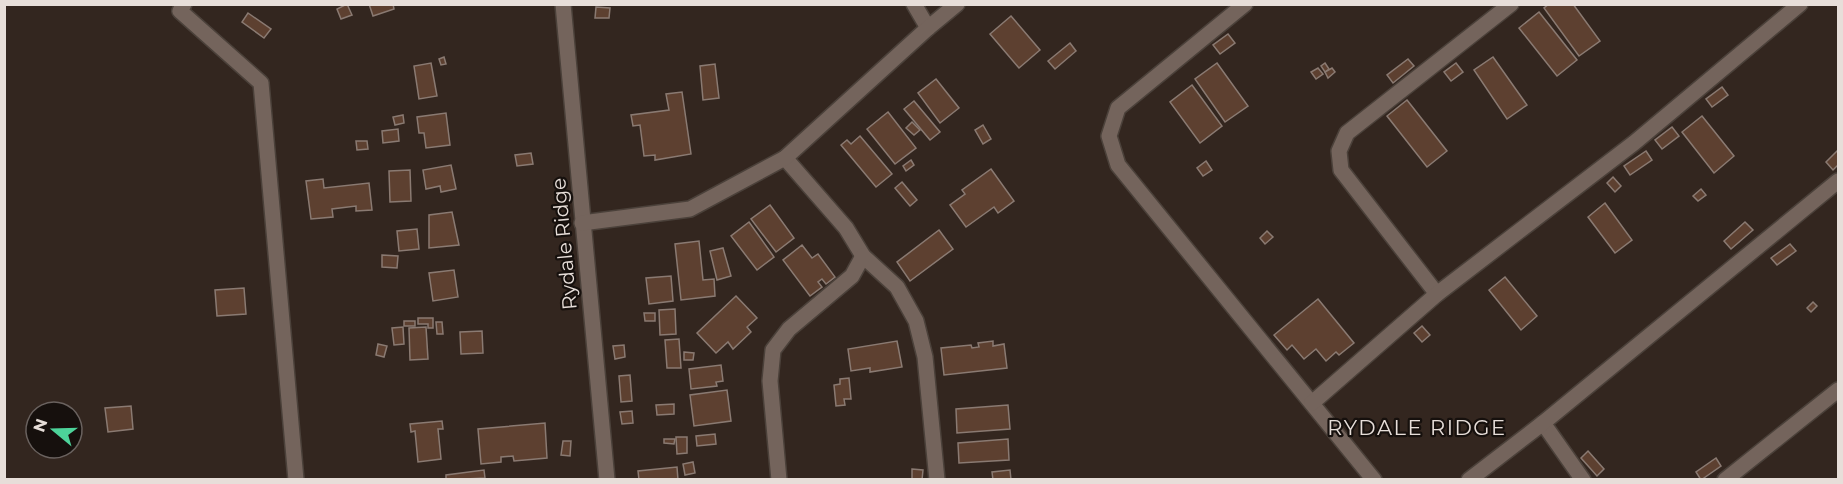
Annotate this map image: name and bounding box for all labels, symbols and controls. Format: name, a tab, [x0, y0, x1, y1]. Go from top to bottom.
street label: Rydale Ridge	[546, 177, 582, 311]
north arrow	[24, 400, 84, 460]
district label: RYDALE RIDGE	[1327, 415, 1507, 440]
text: N	[29, 416, 51, 434]

